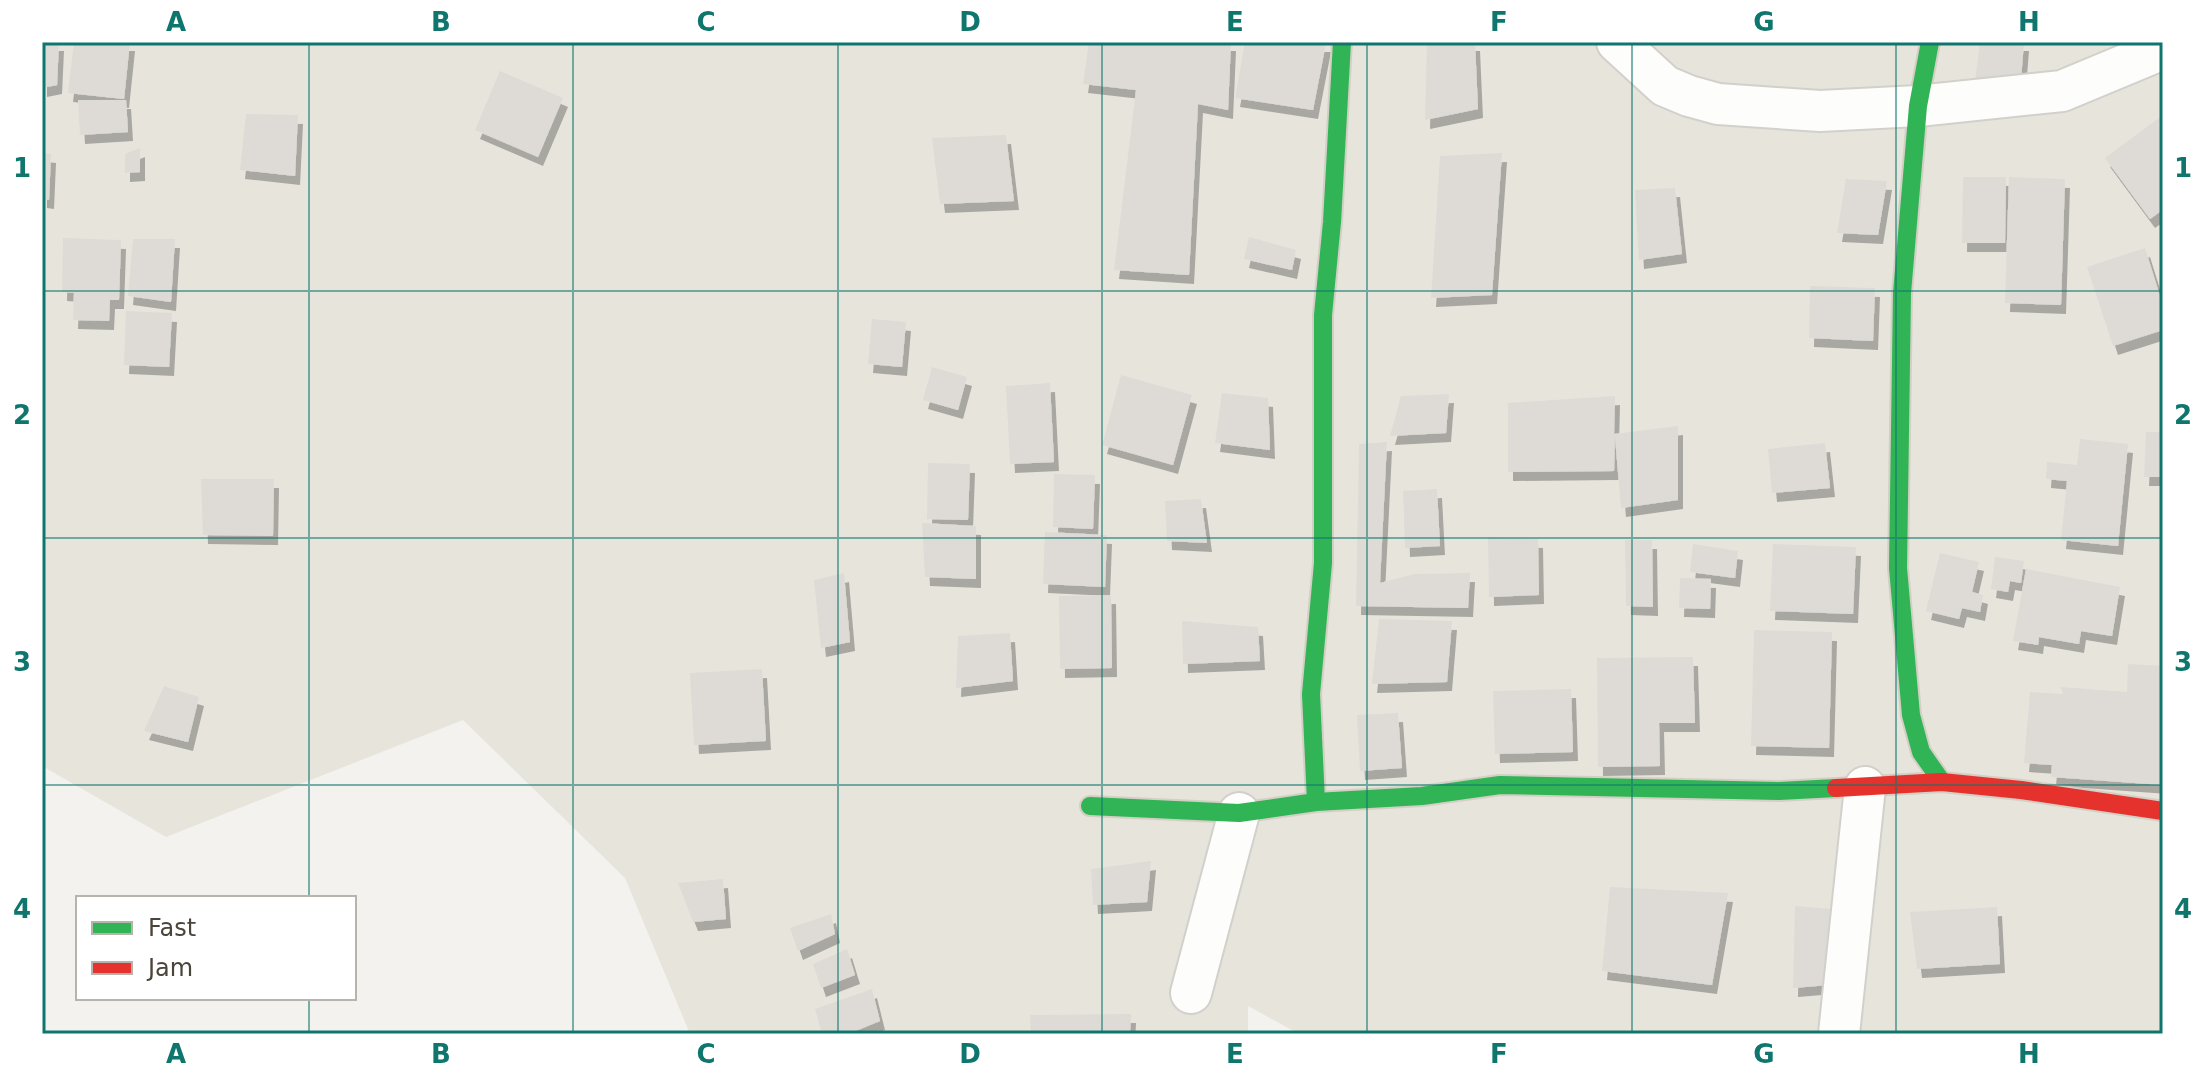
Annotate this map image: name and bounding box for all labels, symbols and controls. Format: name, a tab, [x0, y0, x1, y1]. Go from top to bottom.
text: A	[166, 7, 186, 37]
text: B	[431, 7, 451, 37]
text: C	[696, 7, 716, 37]
text: D	[959, 7, 981, 37]
text: E	[1226, 7, 1244, 37]
text: F	[1490, 7, 1508, 37]
text: G	[1753, 7, 1775, 37]
text: H	[2018, 7, 2040, 37]
text: 1	[13, 153, 31, 183]
text: 1	[2174, 153, 2192, 183]
text: 2	[13, 400, 31, 430]
text: 2	[2174, 400, 2192, 430]
text: 3	[13, 647, 31, 677]
text: 3	[2174, 647, 2192, 677]
text: 4	[13, 894, 31, 924]
text: 4	[2174, 894, 2192, 924]
legend	[76, 896, 356, 1000]
text: Fast	[148, 914, 196, 942]
text: Jam	[146, 954, 193, 982]
text: A	[166, 1039, 186, 1069]
text: B	[431, 1039, 451, 1069]
text: C	[696, 1039, 716, 1069]
text: D	[959, 1039, 981, 1069]
text: E	[1226, 1039, 1244, 1069]
text: F	[1490, 1039, 1508, 1069]
text: G	[1753, 1039, 1775, 1069]
text: H	[2018, 1039, 2040, 1069]

